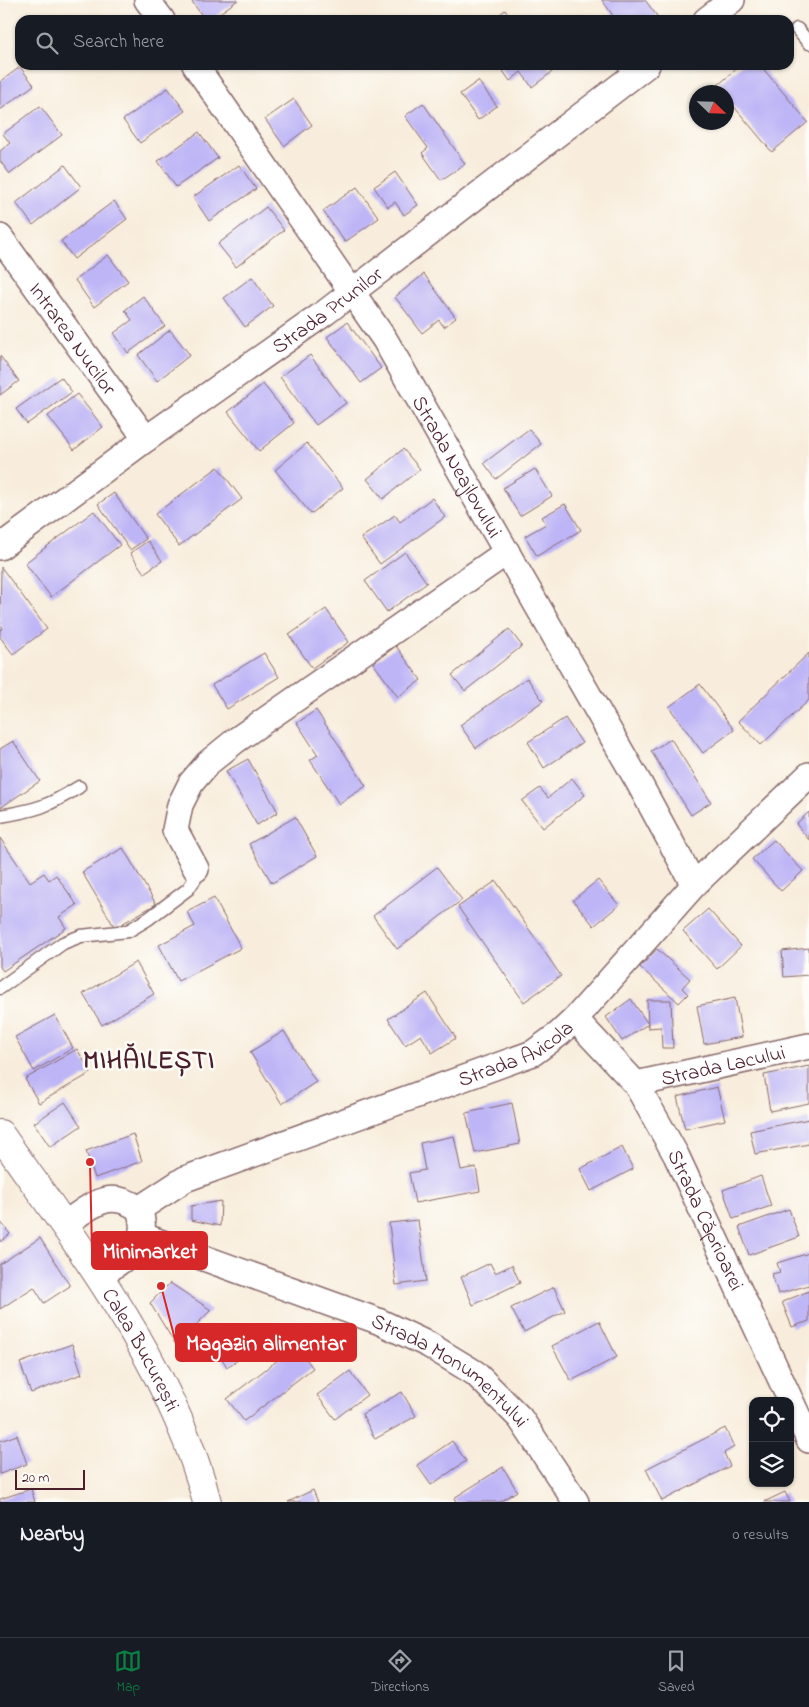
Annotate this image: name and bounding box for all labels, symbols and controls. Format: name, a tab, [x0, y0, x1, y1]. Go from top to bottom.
search box	[15, 15, 794, 70]
icon: search	[33, 29, 61, 57]
text: Search here	[73, 29, 164, 56]
north arrow	[689, 85, 734, 130]
street label: Strada Prunilor	[267, 260, 390, 363]
street label: Intrarea Nucilor	[20, 277, 123, 403]
street label: Strada Neajlovului	[403, 391, 509, 544]
street label: Strada Avicola	[454, 1014, 581, 1096]
street label: Strada Lacului	[658, 1039, 788, 1095]
district label: MIHĂILEȘTI	[83, 1043, 215, 1081]
street label: Strada Căprioarei	[658, 1145, 750, 1296]
callout: Minimarket	[92, 1232, 207, 1269]
text: Minimarket	[103, 1237, 198, 1269]
street label: Calea București	[93, 1283, 186, 1417]
street label: Strada Monumentului	[366, 1307, 535, 1434]
callout: Magazin alimentar	[176, 1324, 356, 1361]
text: Magazin alimentar	[186, 1329, 347, 1362]
map controls	[749, 1397, 794, 1487]
button: locate	[749, 1397, 794, 1442]
button: layers	[749, 1442, 794, 1487]
scale bar	[15, 1467, 85, 1490]
text: 20 m	[22, 1468, 49, 1489]
text: Nearby	[20, 1520, 84, 1550]
text: 0 results	[733, 1523, 789, 1547]
tab: Map	[114, 1647, 142, 1698]
tab: Directions	[371, 1647, 429, 1698]
tab: Saved	[658, 1647, 695, 1698]

